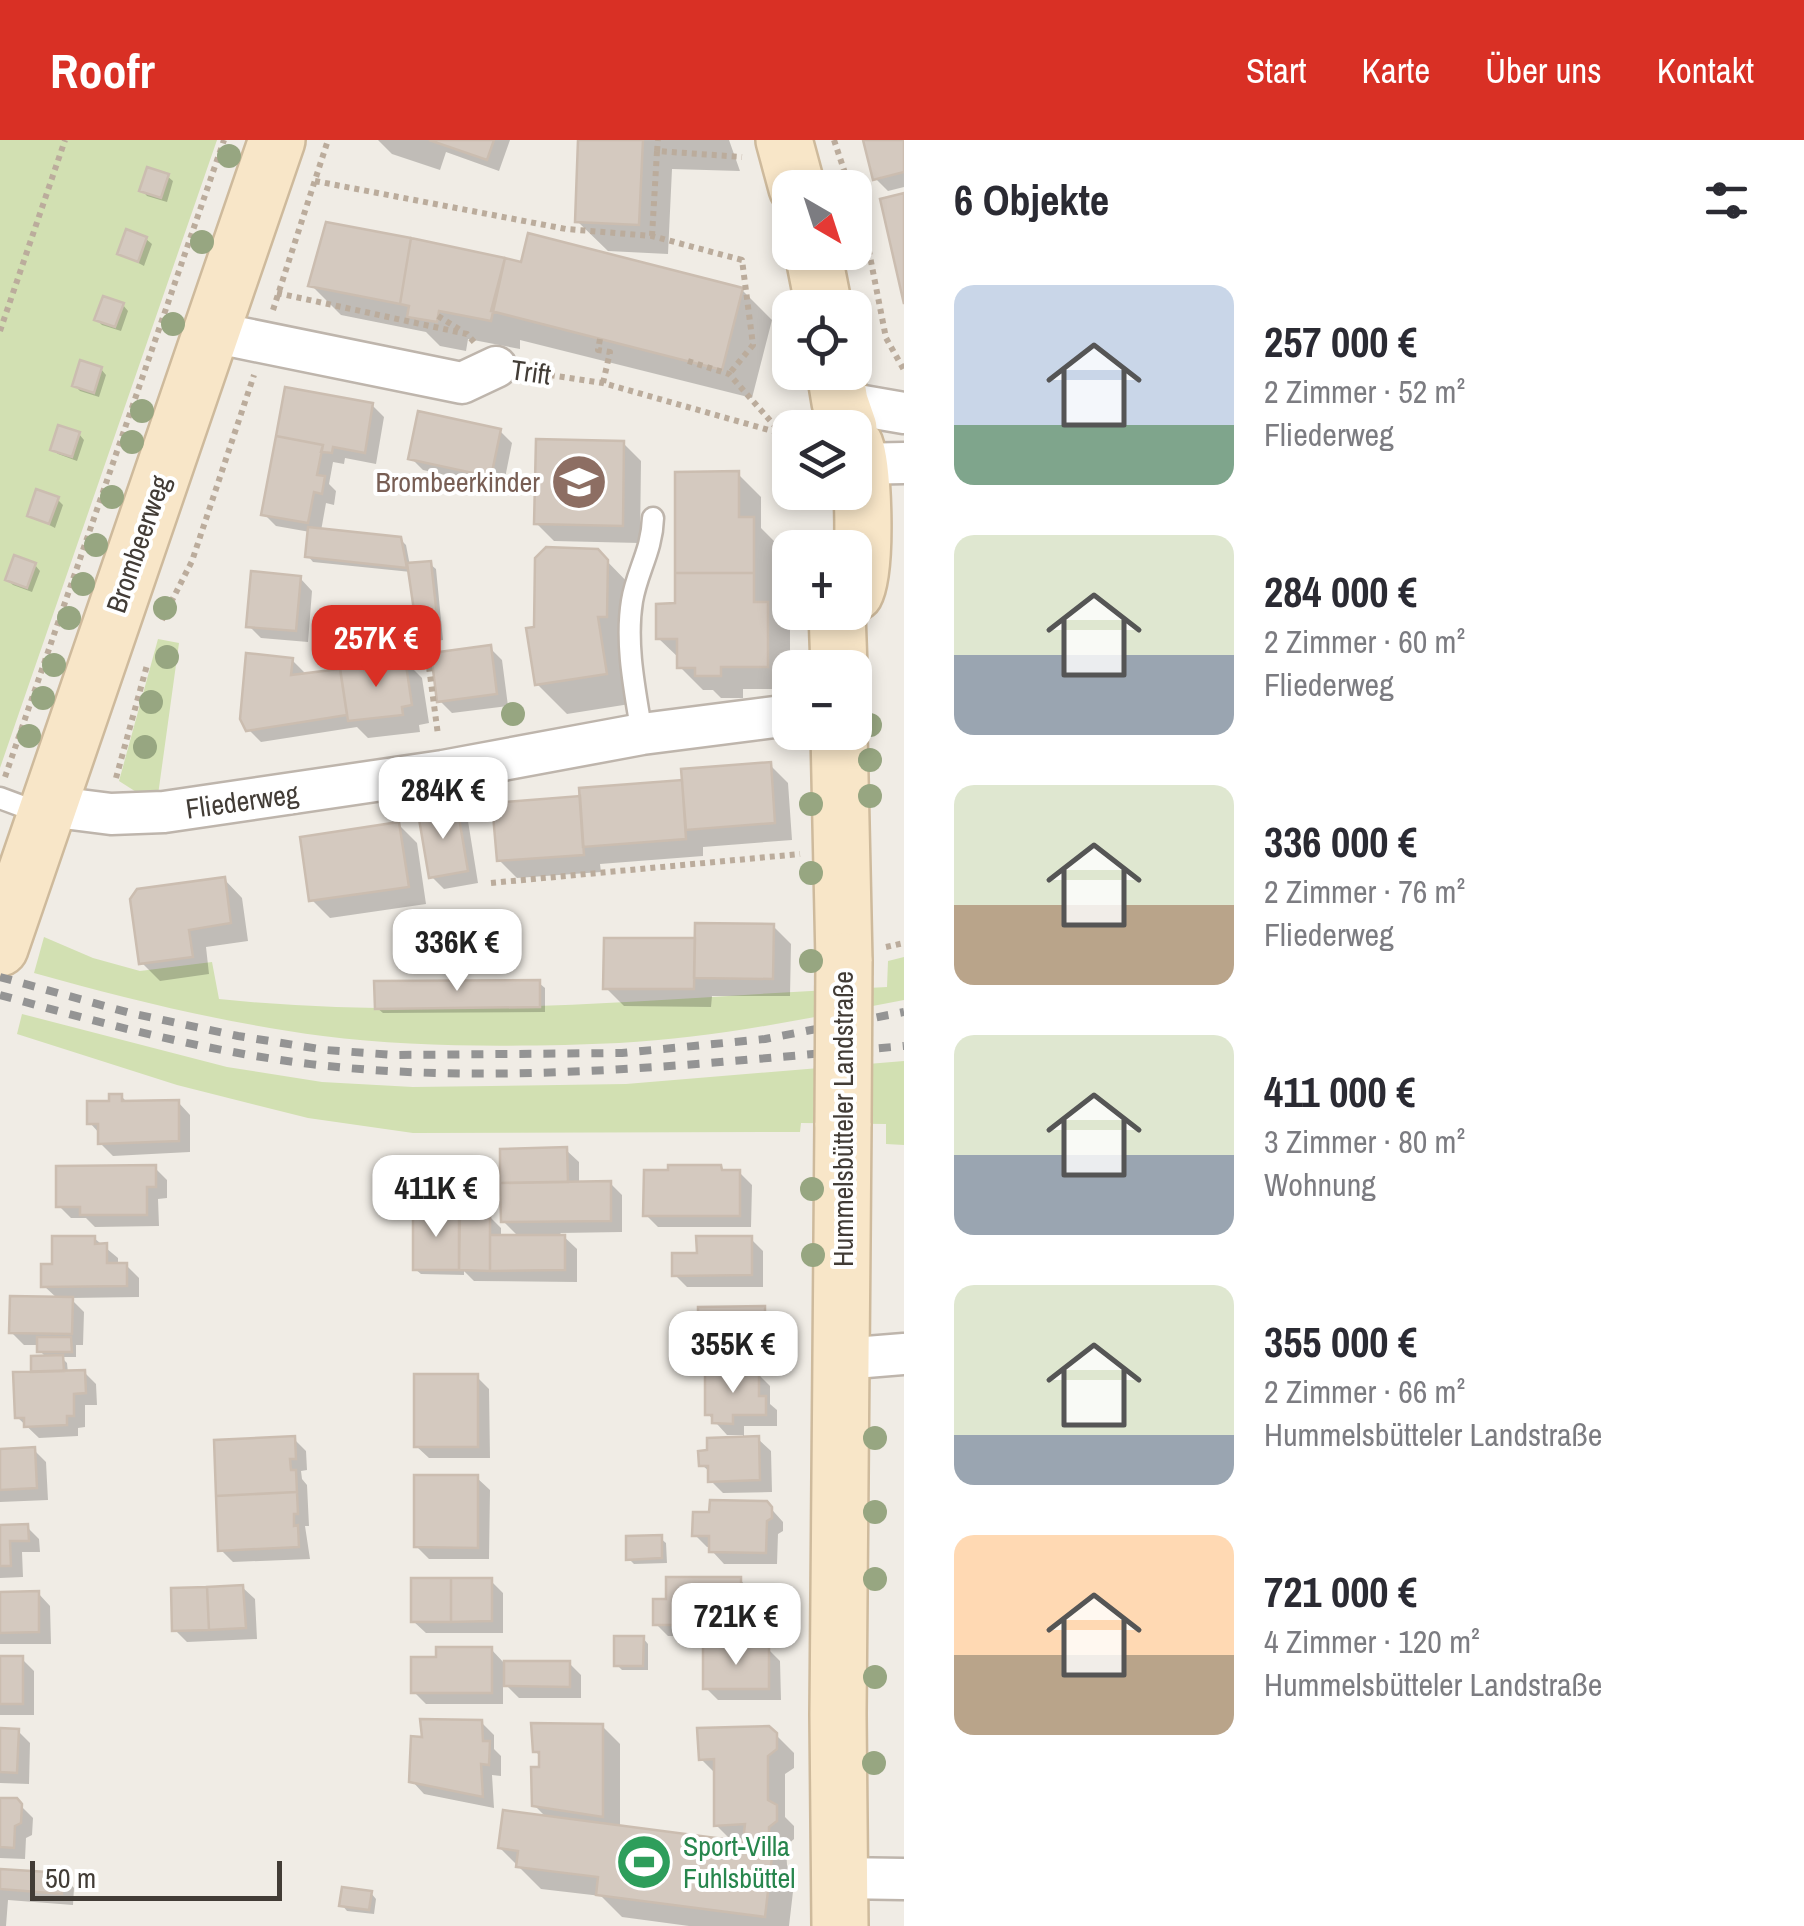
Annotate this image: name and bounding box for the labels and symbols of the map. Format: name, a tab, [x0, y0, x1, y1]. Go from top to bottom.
north arrow	[772, 170, 872, 270]
street label: Trift	[509, 350, 553, 394]
school or university icon: Brombeerkinder	[549, 452, 609, 512]
place label: Brombeerkinder	[375, 463, 540, 501]
street label: Brombeerweg	[97, 470, 179, 618]
pin: 257K €	[295, 605, 457, 690]
pin: 284K €	[362, 757, 524, 842]
street label: Fliederweg	[183, 774, 301, 828]
pin: 336K €	[376, 909, 538, 994]
street label: Hummelsbütteler Landstraße	[824, 971, 862, 1267]
pin: 411K €	[355, 1155, 517, 1240]
pin: 355K €	[652, 1311, 814, 1396]
pin: 721K €	[655, 1583, 817, 1668]
place label: Sport-Villa Fuhlsbüttel	[683, 1827, 795, 1897]
sports icon: Sport-Villa Fuhlsbüttel	[614, 1832, 674, 1892]
scale bar	[30, 1856, 282, 1900]

